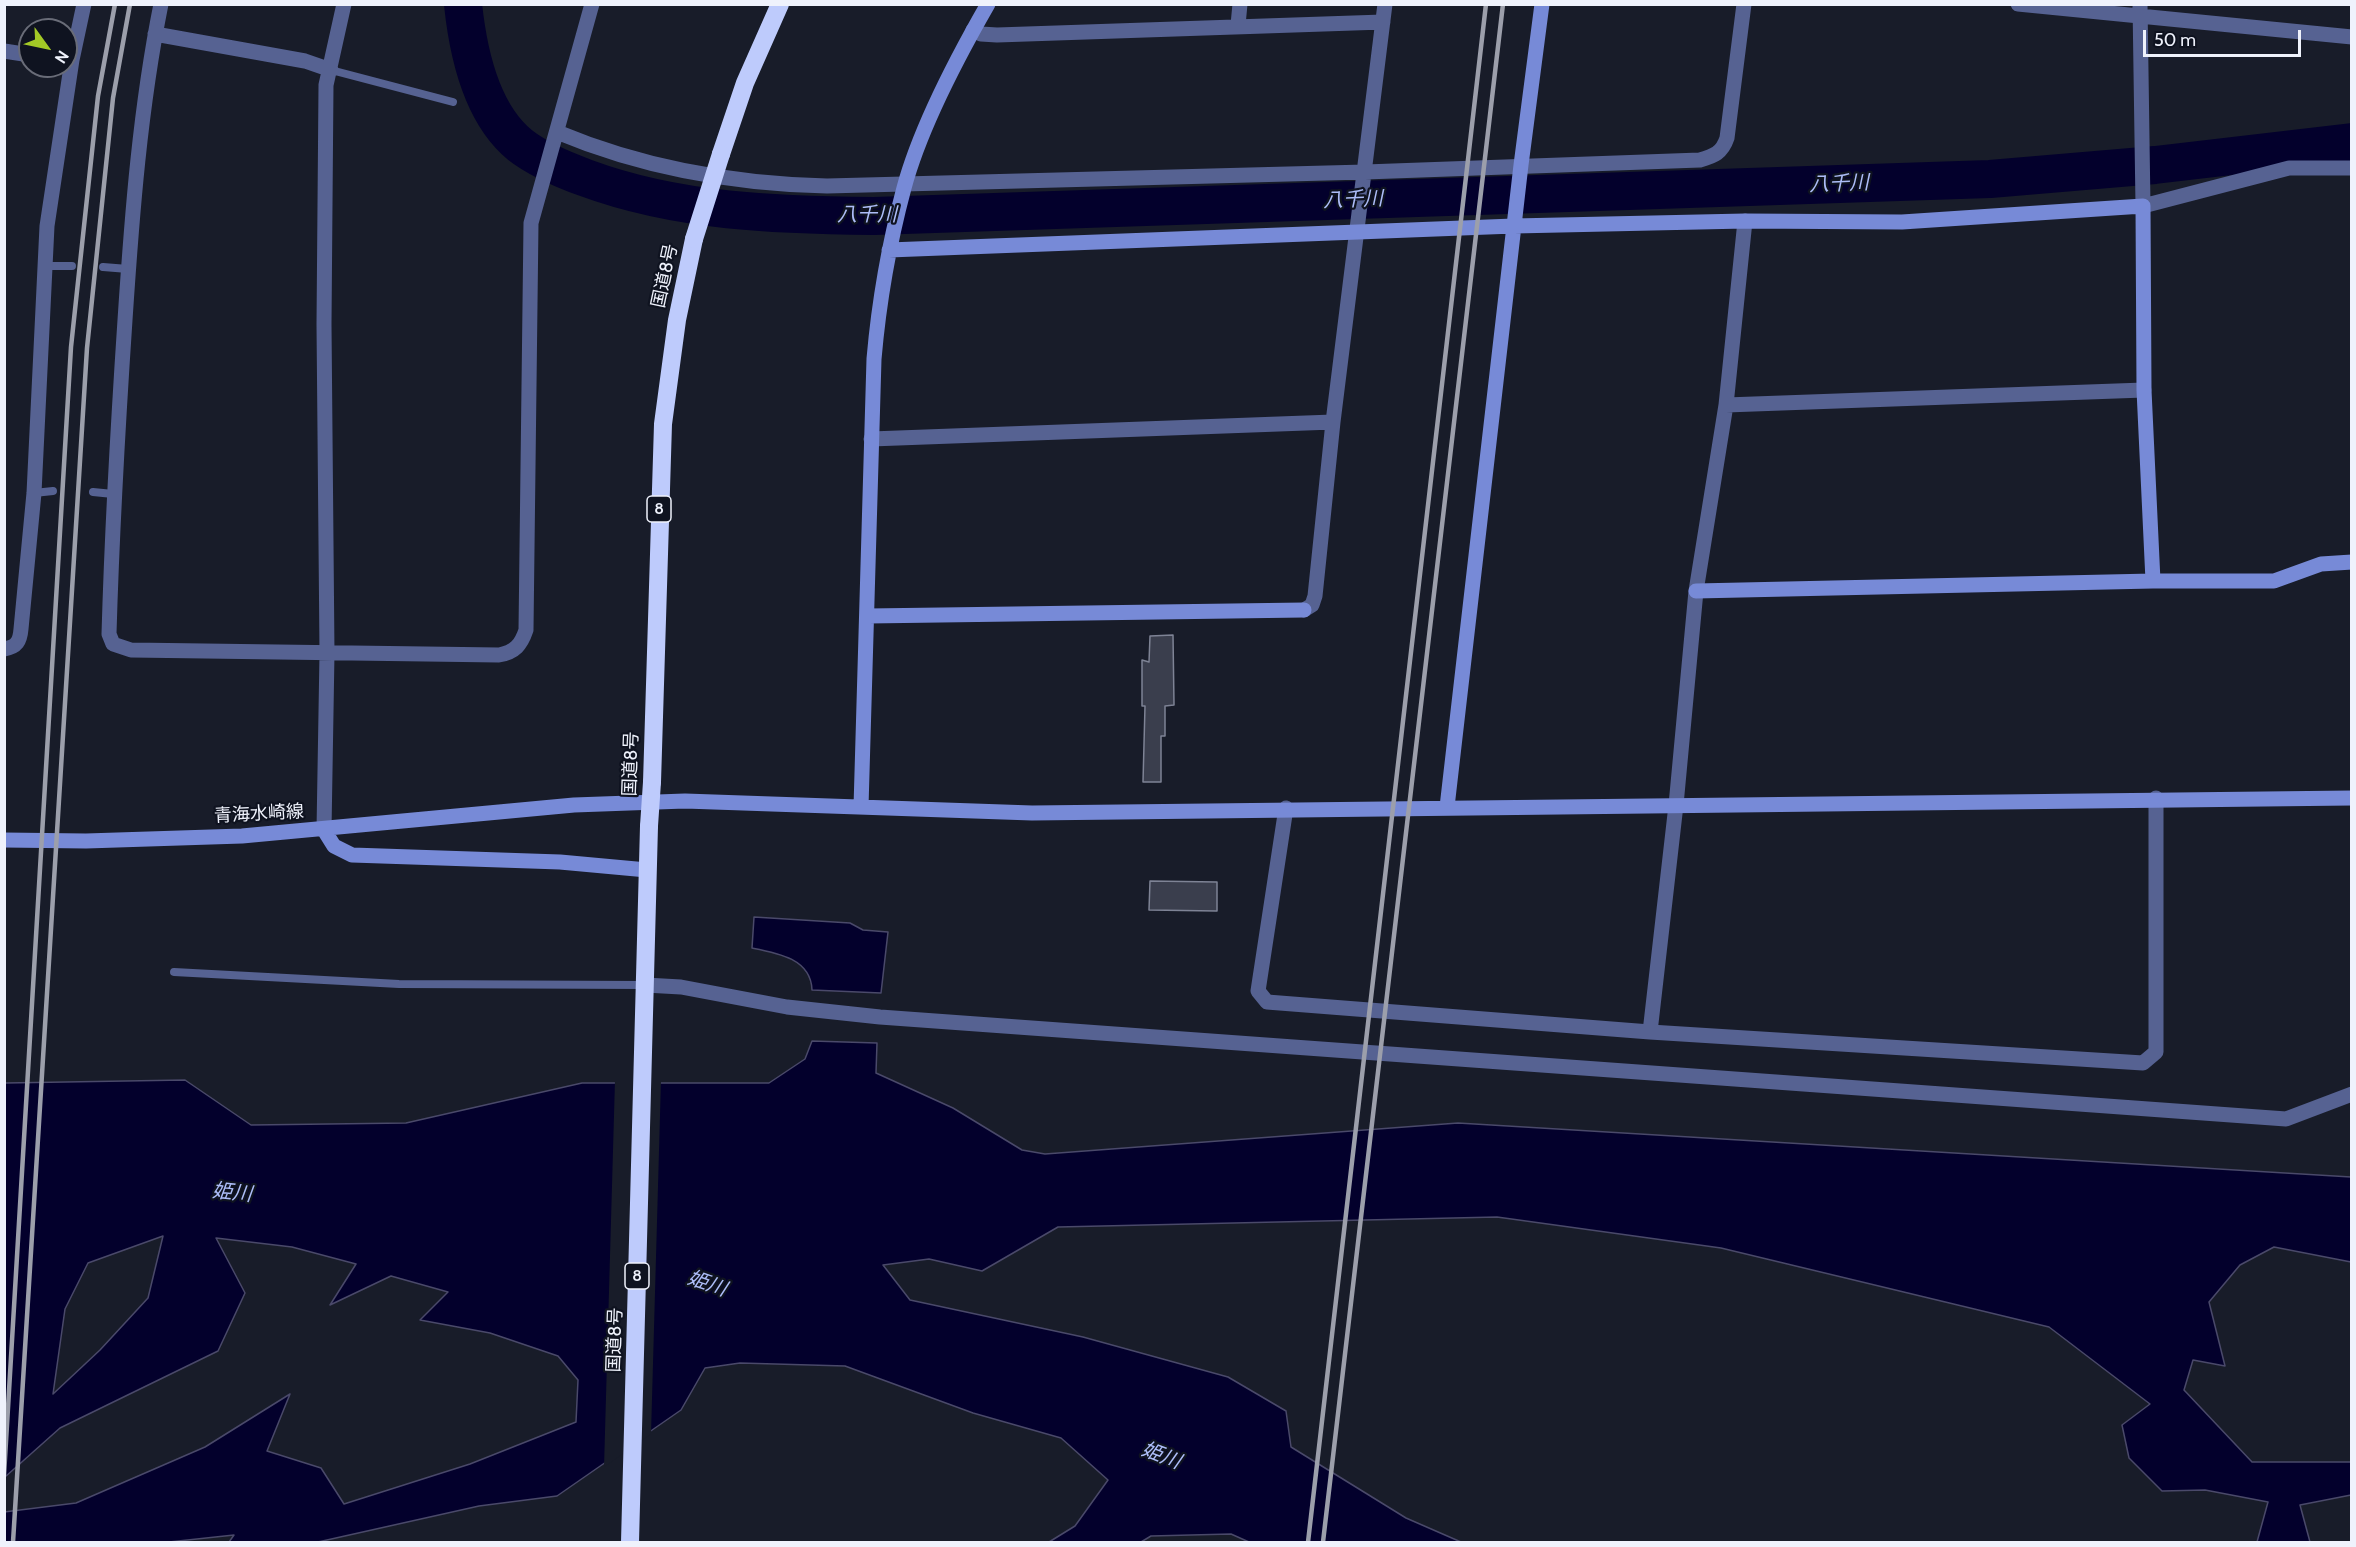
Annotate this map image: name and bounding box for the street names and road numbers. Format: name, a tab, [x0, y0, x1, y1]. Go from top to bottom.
street label: 国道8号	[648, 242, 682, 310]
road number: 8	[647, 496, 671, 522]
street label: 国道8号	[619, 731, 643, 797]
street label: 青海水崎線	[213, 801, 305, 827]
road number: 8	[625, 1263, 649, 1289]
street label: 国道8号	[603, 1307, 627, 1373]

